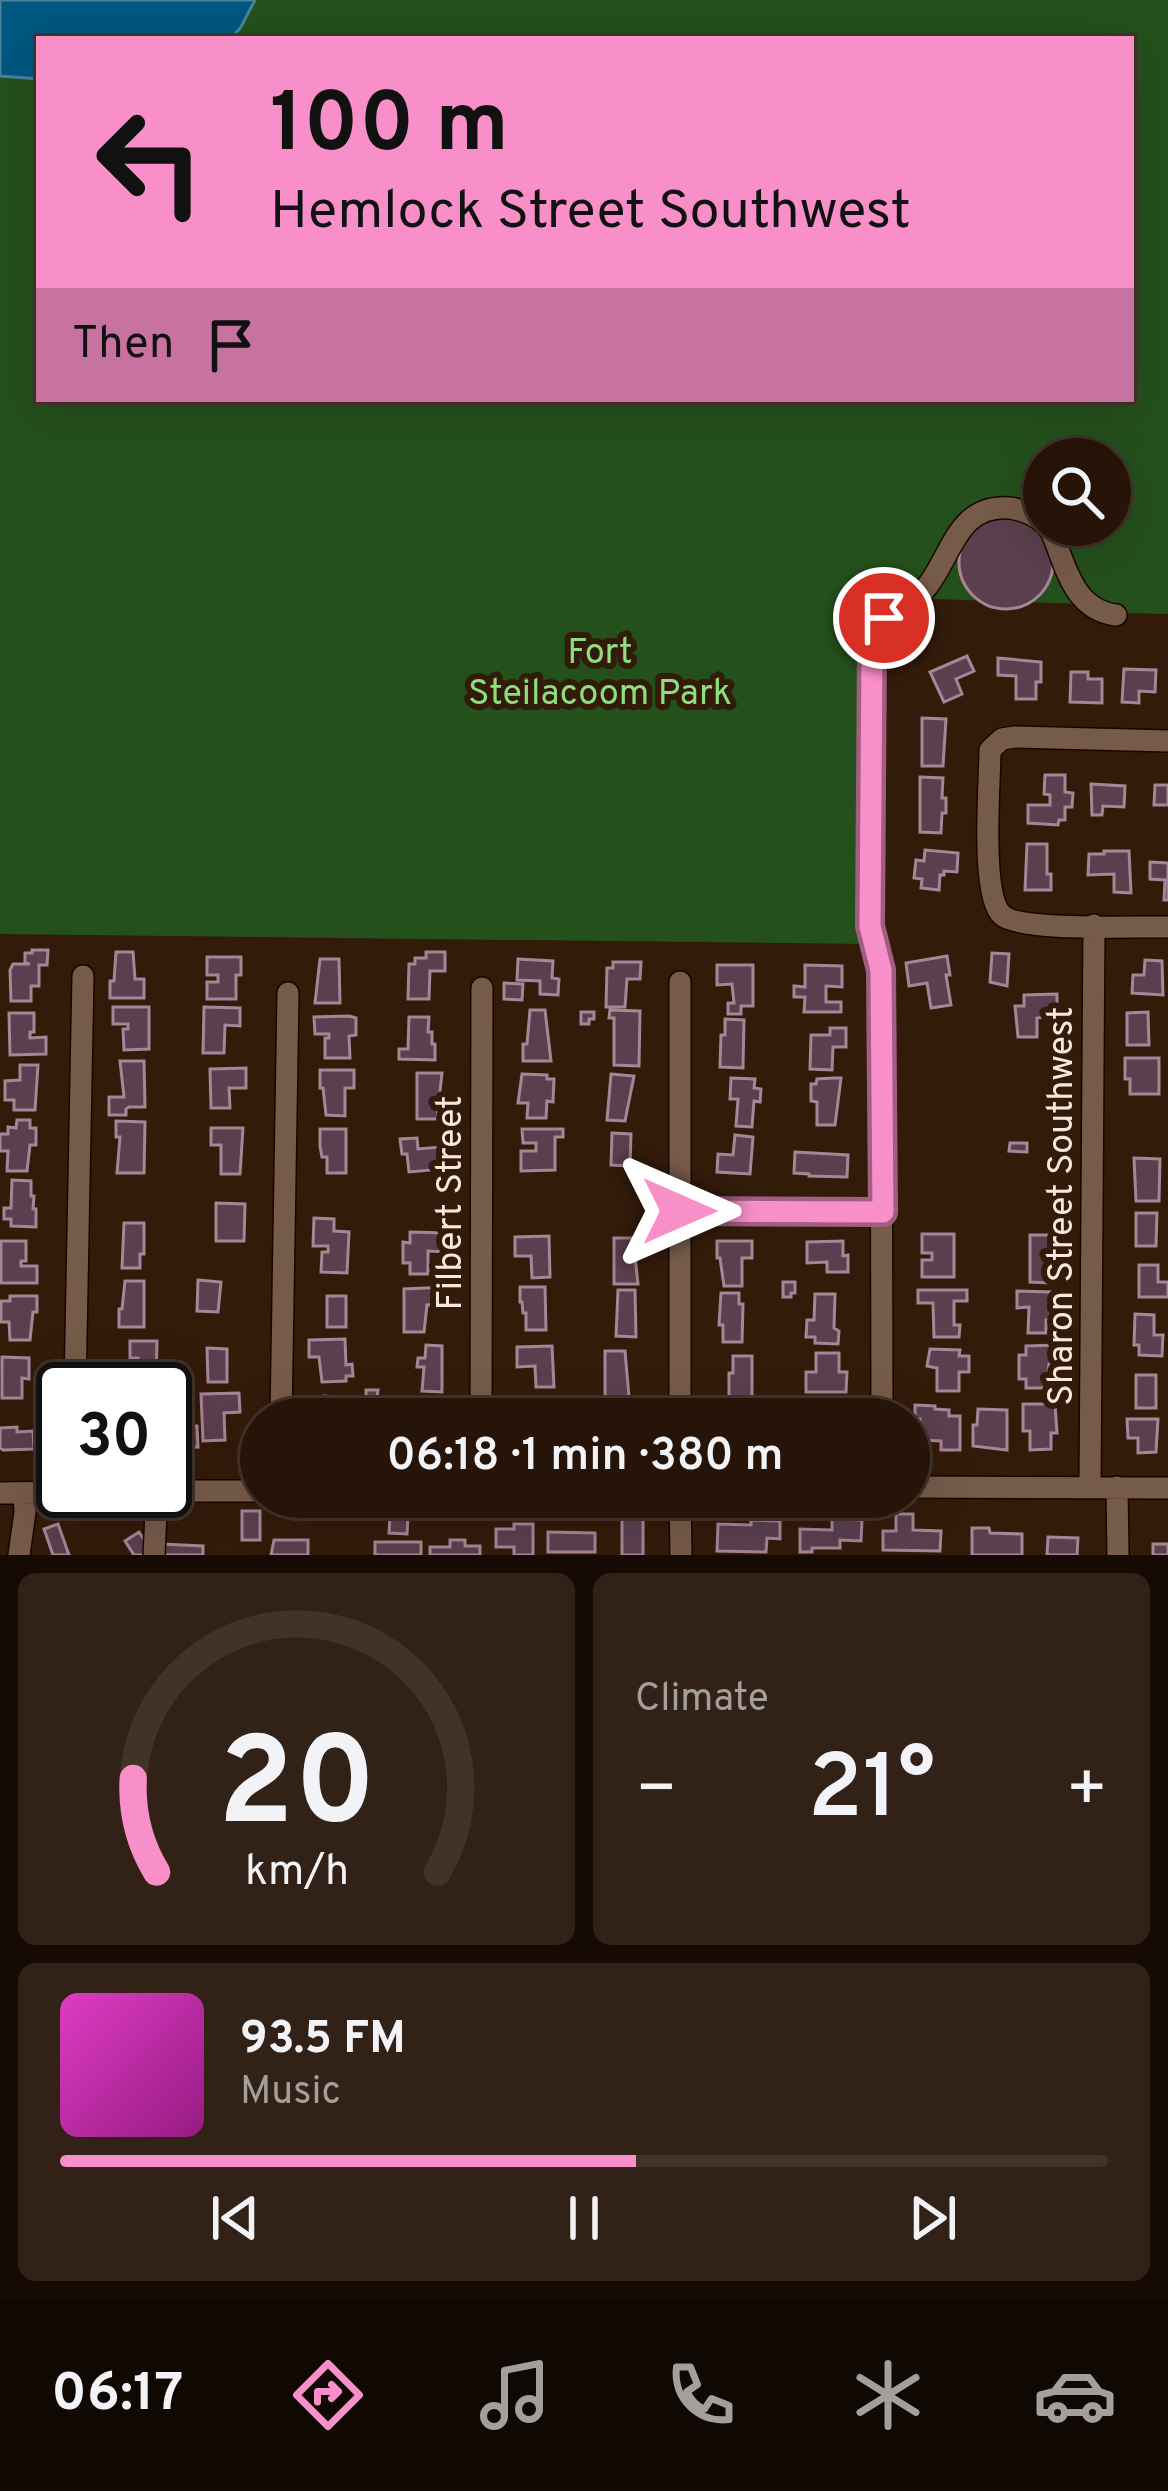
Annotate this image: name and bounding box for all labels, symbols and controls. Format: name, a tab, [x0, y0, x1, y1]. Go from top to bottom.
text: 100 m	[270, 75, 509, 181]
icon: left	[72, 84, 228, 240]
text: Hemlock Street Southwest	[270, 179, 911, 248]
icon: arrive	[198, 312, 264, 378]
text: Then	[72, 317, 174, 374]
map controls	[1023, 438, 1131, 546]
button: search	[1023, 438, 1131, 546]
pin	[833, 567, 935, 669]
icon: arrive	[851, 585, 917, 651]
park label: Fort Steilacoom Park	[468, 631, 732, 718]
street label: Sharon Street Southwest	[1040, 1006, 1086, 1406]
street label: Filbert Street	[429, 1095, 475, 1311]
position arrow	[616, 1148, 742, 1274]
speed limit sign: 30	[36, 1362, 192, 1518]
text: 06:18 · 1 min · 380 m	[386, 1429, 784, 1486]
text: Climate	[635, 1676, 769, 1725]
text: 20	[217, 1711, 376, 1869]
text: 21°	[808, 1736, 935, 1849]
text: −	[635, 1751, 678, 1834]
text: +	[1065, 1751, 1108, 1834]
text: km/h	[244, 1846, 349, 1900]
text: 93.5 FM	[240, 2012, 406, 2069]
text: Music	[240, 2069, 341, 2118]
icon: previous	[202, 2185, 268, 2251]
icon: pause	[551, 2185, 617, 2251]
icon: next	[900, 2185, 966, 2251]
icon: directions	[286, 2353, 370, 2437]
icon: music	[473, 2353, 557, 2437]
icon: phone	[659, 2353, 743, 2437]
icon: climate	[846, 2353, 930, 2437]
icon: car	[1033, 2353, 1117, 2437]
text: 06:17	[51, 2361, 184, 2430]

